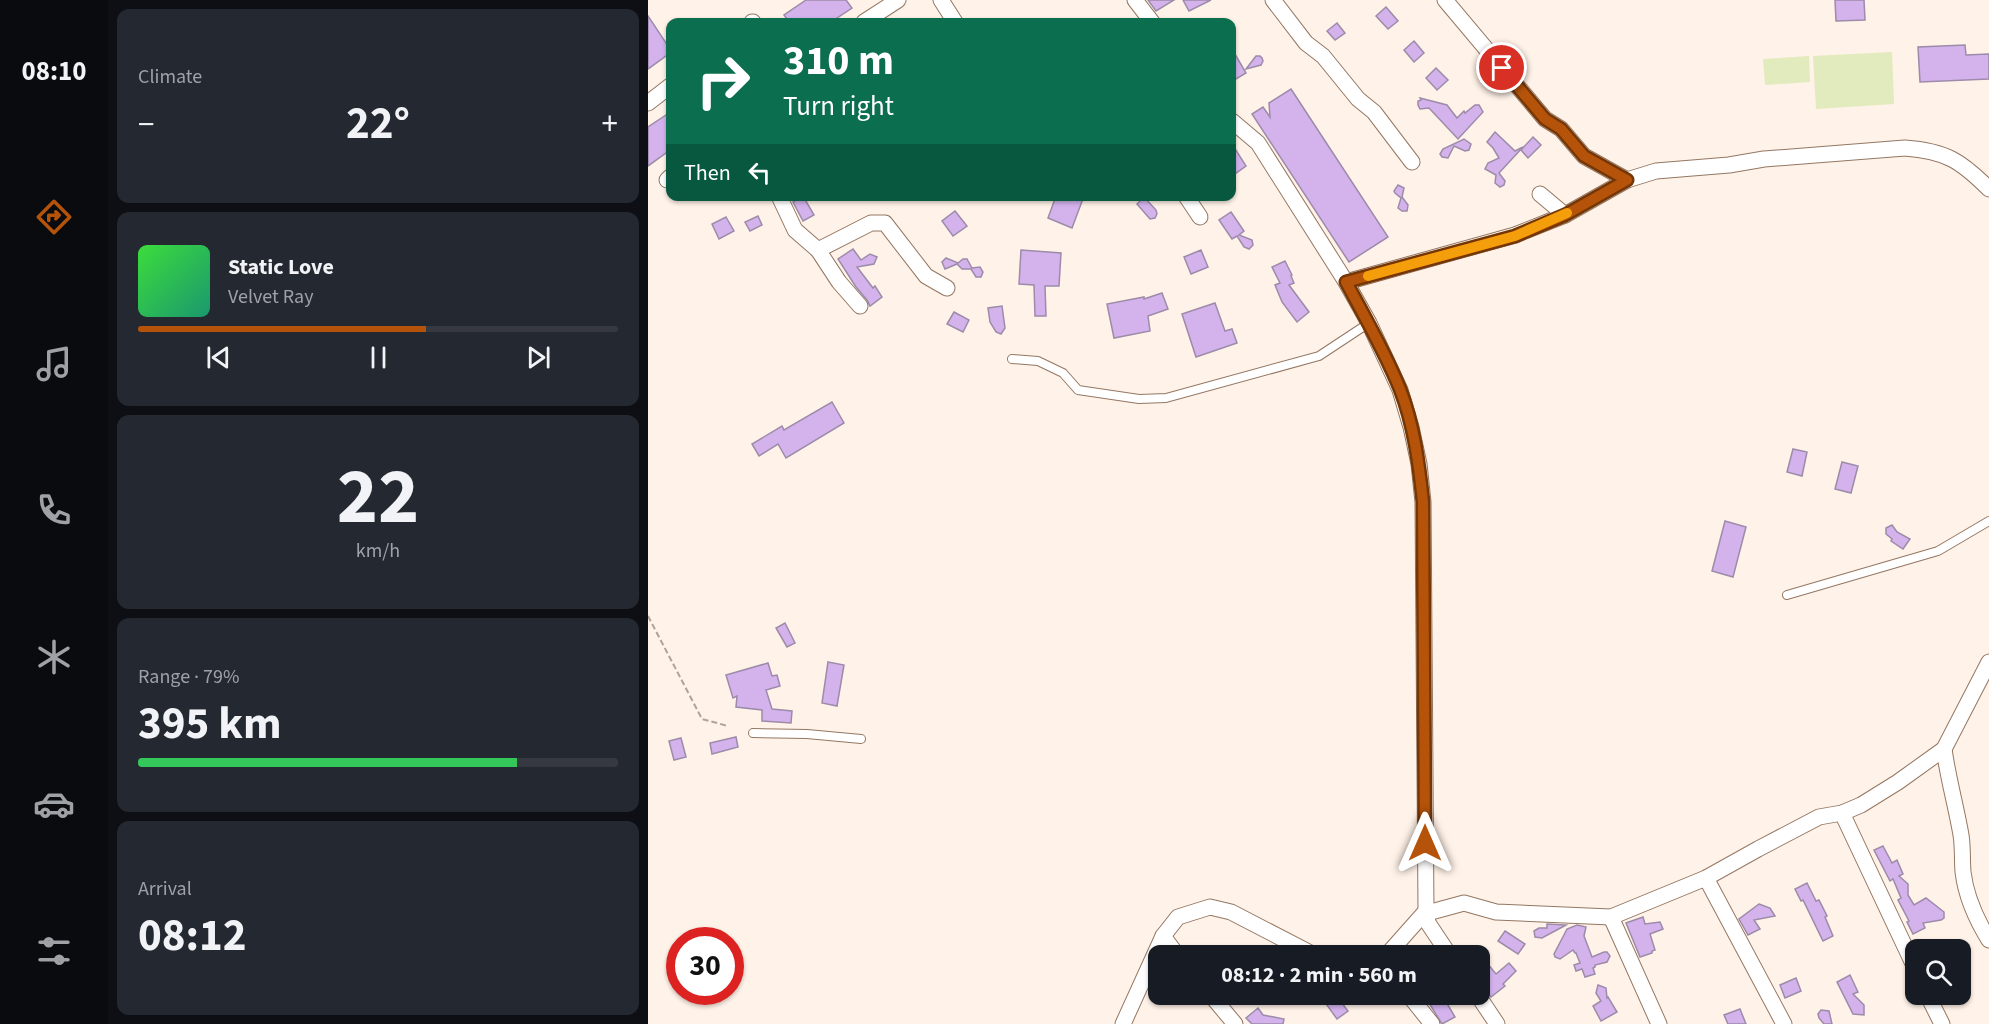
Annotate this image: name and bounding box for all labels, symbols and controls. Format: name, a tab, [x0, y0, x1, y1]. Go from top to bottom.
text: 310 m	[783, 31, 894, 91]
icon: right	[684, 42, 762, 120]
pin	[1476, 42, 1527, 93]
icon: arrive	[1485, 51, 1518, 84]
text: 08:10	[21, 52, 87, 91]
text: Climate	[138, 63, 202, 91]
text: Turn right	[783, 87, 894, 126]
text: 22°	[346, 92, 410, 156]
text: −	[138, 101, 154, 148]
text: +	[602, 101, 618, 148]
icon: left	[743, 156, 776, 189]
text: Then	[684, 157, 731, 189]
icon: directions	[33, 196, 75, 238]
text: Static Love	[228, 251, 334, 283]
text: Velvet Ray	[228, 283, 314, 311]
icon: previous	[202, 341, 235, 374]
icon: pause	[362, 341, 395, 374]
icon: next	[522, 341, 555, 374]
icon: music	[33, 343, 75, 385]
text: 22	[337, 442, 419, 553]
icon: phone	[33, 489, 75, 531]
text: km/h	[356, 537, 400, 565]
icon: climate	[33, 636, 75, 678]
text: Range · 79%	[138, 663, 239, 691]
text: 395 km	[138, 692, 282, 756]
icon: car	[33, 783, 75, 825]
position arrow	[1393, 811, 1457, 875]
text: Arrival	[138, 875, 192, 903]
text: 08:12	[138, 904, 247, 968]
speed limit sign: 30	[666, 927, 744, 1005]
icon: filters	[33, 930, 75, 972]
map controls	[1905, 939, 1971, 1005]
button: search	[1905, 939, 1971, 1005]
text: 08:12 · 2 min · 560 m	[1221, 959, 1417, 991]

